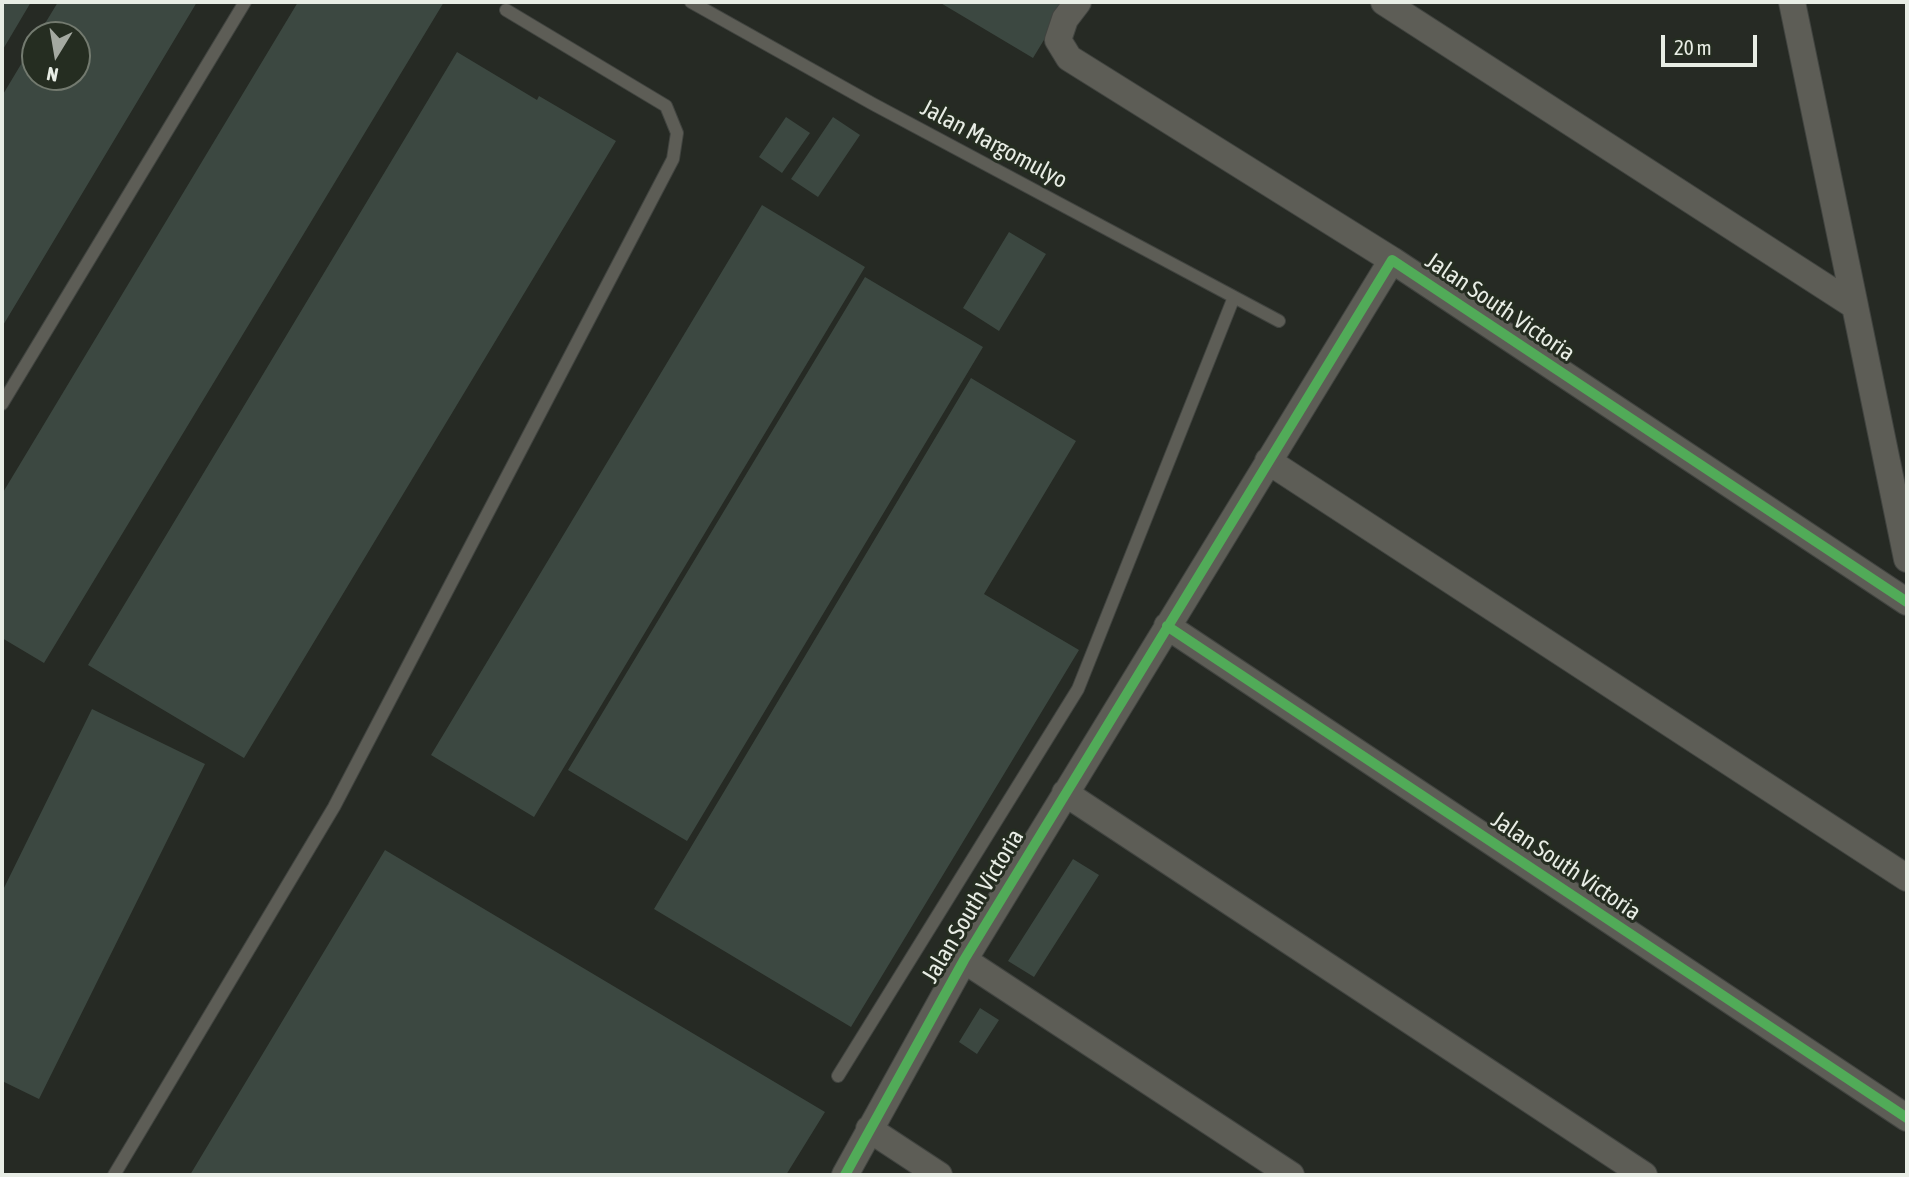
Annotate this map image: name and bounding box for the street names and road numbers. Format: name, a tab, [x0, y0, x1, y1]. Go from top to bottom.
street label: Jalan Margomulyo	[916, 93, 1072, 195]
street label: Jalan South Victoria	[1420, 246, 1580, 368]
street label: Jalan South Victoria	[1486, 805, 1646, 927]
street label: Jalan South Victoria	[916, 824, 1030, 988]

